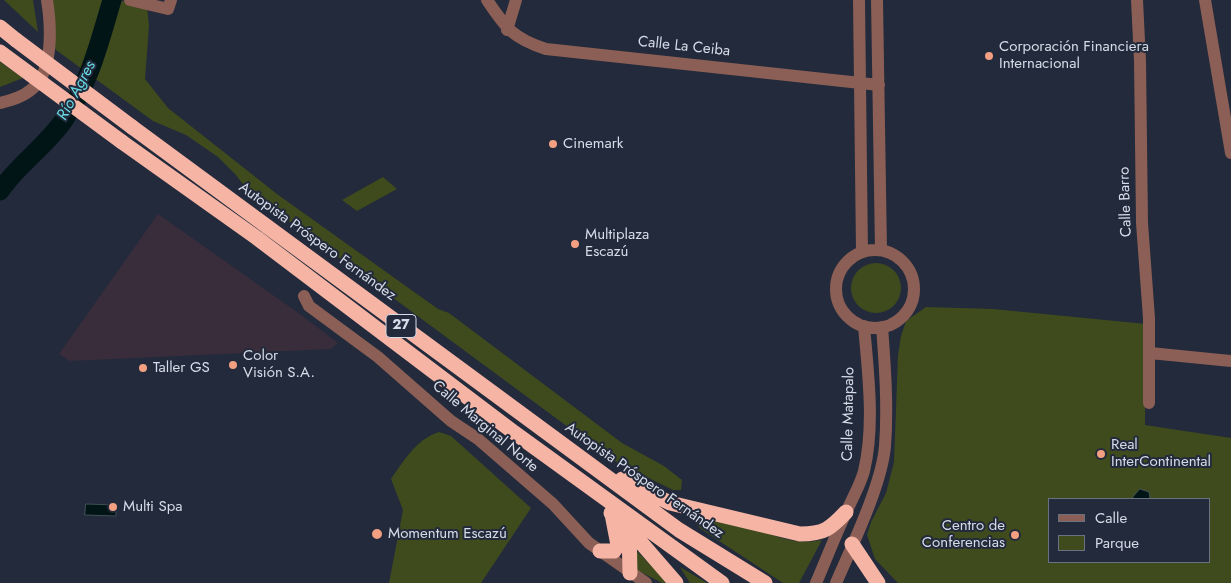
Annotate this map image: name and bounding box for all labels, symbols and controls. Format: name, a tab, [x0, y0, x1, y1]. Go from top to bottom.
street label: Calle La Ceiba	[637, 33, 731, 61]
place label: Corporación Financiera Internacional	[999, 38, 1149, 73]
marker: Corporación Financiera Internacional	[983, 50, 995, 62]
water label: Río Agres	[53, 58, 101, 124]
place label: Cinemark	[563, 135, 623, 153]
marker: Cinemark	[547, 138, 559, 150]
street label: Calle Barro	[1116, 166, 1136, 238]
street label: Autopista Próspero Fernández	[235, 179, 399, 305]
place label: Multiplaza Escazú	[585, 226, 649, 261]
marker: Multiplaza Escazú	[569, 238, 581, 250]
road number: 27	[386, 314, 416, 338]
place label: Color Visión S.A.	[243, 347, 315, 382]
place label: Taller GS	[153, 359, 210, 377]
marker: Color Visión S.A.	[227, 359, 239, 371]
marker: Taller GS	[137, 362, 149, 374]
street label: Calle Matapalo	[839, 367, 859, 461]
street label: Calle Marginal Norte	[428, 377, 542, 477]
street label: Autopista Próspero Fernández	[561, 419, 727, 543]
place label: Real InterContinental	[1111, 436, 1211, 471]
marker: Real InterContinental	[1095, 448, 1107, 460]
place label: Multi Spa	[123, 498, 182, 516]
legend	[1048, 498, 1211, 563]
marker: Multi Spa	[107, 501, 119, 513]
text: Calle	[1095, 507, 1127, 529]
place label: Centro de Conferencias	[922, 517, 1005, 552]
place label: Momentum Escazú	[388, 525, 507, 543]
marker: Momentum Escazú	[370, 527, 384, 541]
marker: Centro de Conferencias	[1009, 529, 1021, 541]
text: Parque	[1095, 532, 1139, 554]

